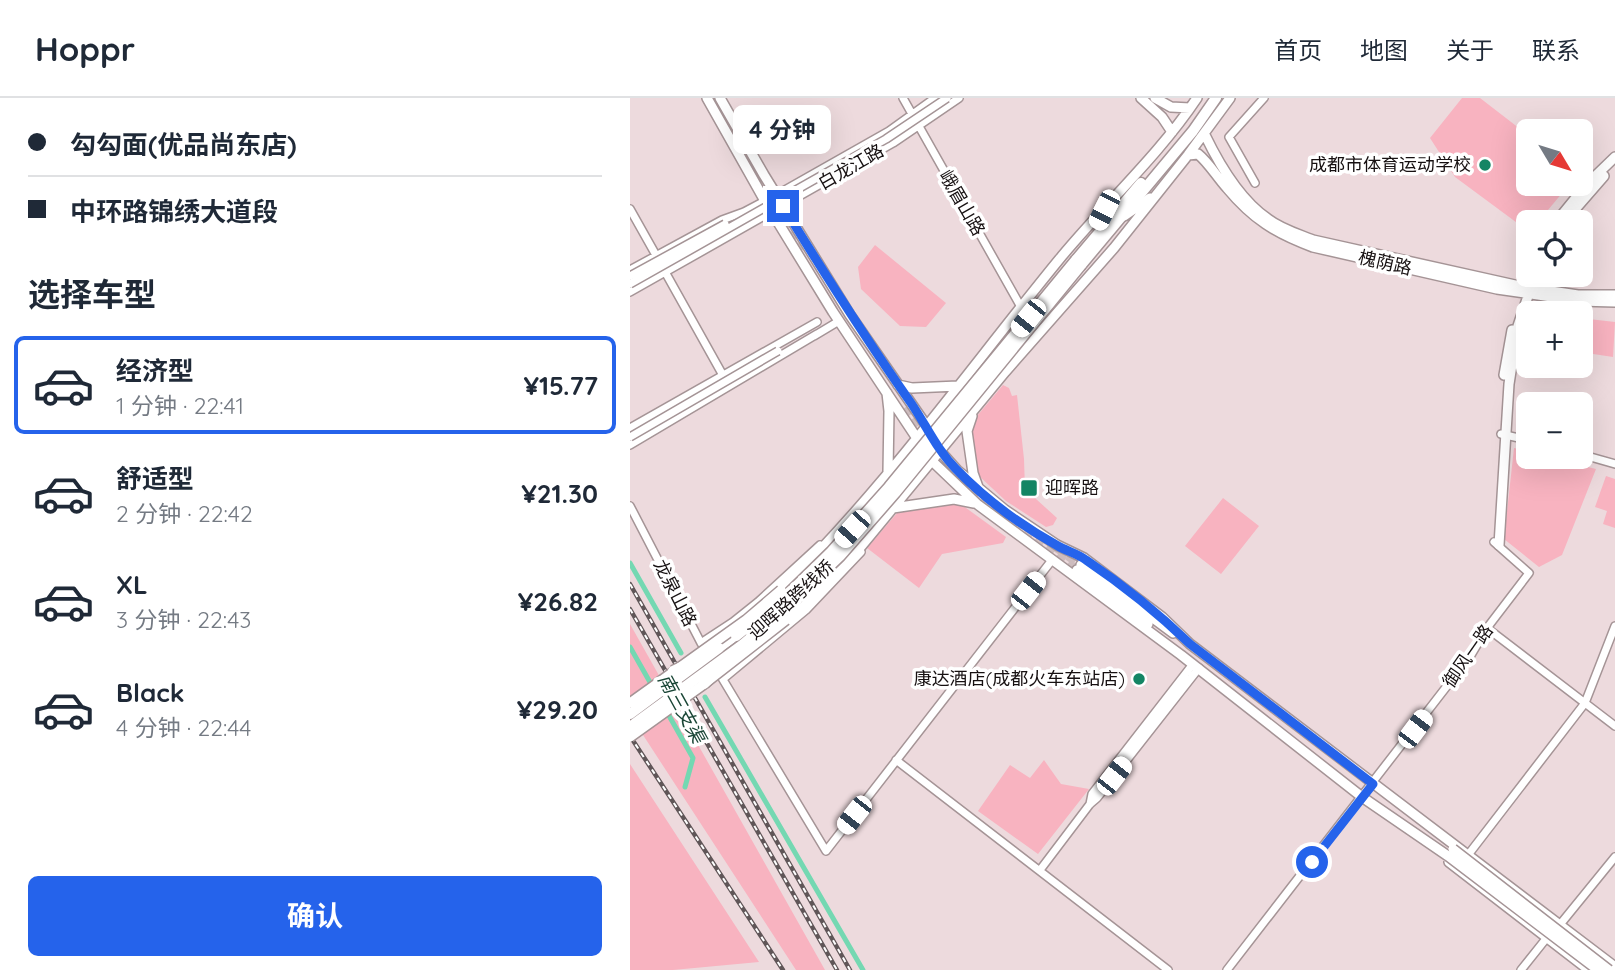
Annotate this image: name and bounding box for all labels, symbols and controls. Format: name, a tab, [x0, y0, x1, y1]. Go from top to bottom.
text: Hoppr	[35, 28, 135, 69]
text: 首页	[1274, 35, 1322, 65]
text: 地图	[1360, 35, 1408, 65]
text: 关于	[1446, 35, 1494, 65]
text: 联系	[1532, 35, 1580, 65]
callout: 4 分钟	[734, 105, 832, 154]
text: 4 分钟	[749, 115, 815, 144]
north arrow	[1516, 119, 1592, 196]
map controls	[1516, 119, 1593, 469]
text: 勾勾面(优品尚东店)	[70, 128, 297, 161]
street label: 白龙江路	[814, 139, 888, 195]
place label: 成都市体育运动学校	[1309, 153, 1471, 176]
marker: 成都市体育运动学校	[1477, 157, 1493, 173]
street label: 峨眉山路	[934, 166, 990, 240]
car	[1086, 187, 1123, 233]
route end	[767, 190, 799, 222]
text: 中环路锦绣大道段	[70, 195, 278, 228]
button: locate	[1516, 210, 1593, 287]
street label: 槐荫路	[1356, 245, 1414, 280]
text: 选择车型	[28, 274, 156, 314]
car	[1007, 295, 1050, 341]
button: +	[1516, 301, 1593, 378]
icon: car	[32, 354, 95, 417]
text: 经济型	[116, 354, 194, 387]
text: ¥15.77	[523, 369, 598, 402]
text: 1 分钟 · 22:41	[116, 391, 244, 420]
button: −	[1516, 392, 1593, 469]
icon: car	[32, 462, 95, 525]
text: 舒适型	[116, 462, 194, 495]
place label: 迎晖路	[1045, 476, 1099, 499]
text: ¥21.30	[521, 477, 598, 510]
marker: 迎晖路	[1019, 478, 1039, 498]
text: 2 分钟 · 22:42	[116, 499, 253, 528]
car	[831, 506, 874, 552]
street label: 龙泉山路	[649, 555, 702, 630]
street label: 迎晖路跨线桥	[743, 555, 838, 644]
text: XL	[116, 568, 148, 601]
car	[1007, 568, 1050, 614]
icon: car	[32, 570, 95, 633]
text: ¥26.82	[518, 585, 598, 618]
text: 3 分钟 · 22:43	[116, 605, 251, 634]
street label: 御风一路	[1438, 620, 1498, 692]
place label: 康达酒店(成都火车东站店)	[914, 667, 1125, 690]
water label: 南三支渠	[653, 669, 712, 750]
marker: 康达酒店(成都火车东站店)	[1131, 671, 1147, 687]
text: Black	[116, 676, 185, 709]
icon: car	[32, 678, 95, 741]
text: ¥29.20	[517, 693, 598, 726]
car	[1394, 706, 1437, 752]
text: 4 分钟 · 22:44	[116, 713, 251, 742]
car	[1093, 753, 1136, 799]
car	[833, 792, 876, 838]
route start	[1296, 846, 1328, 878]
button: 确认	[28, 876, 602, 956]

